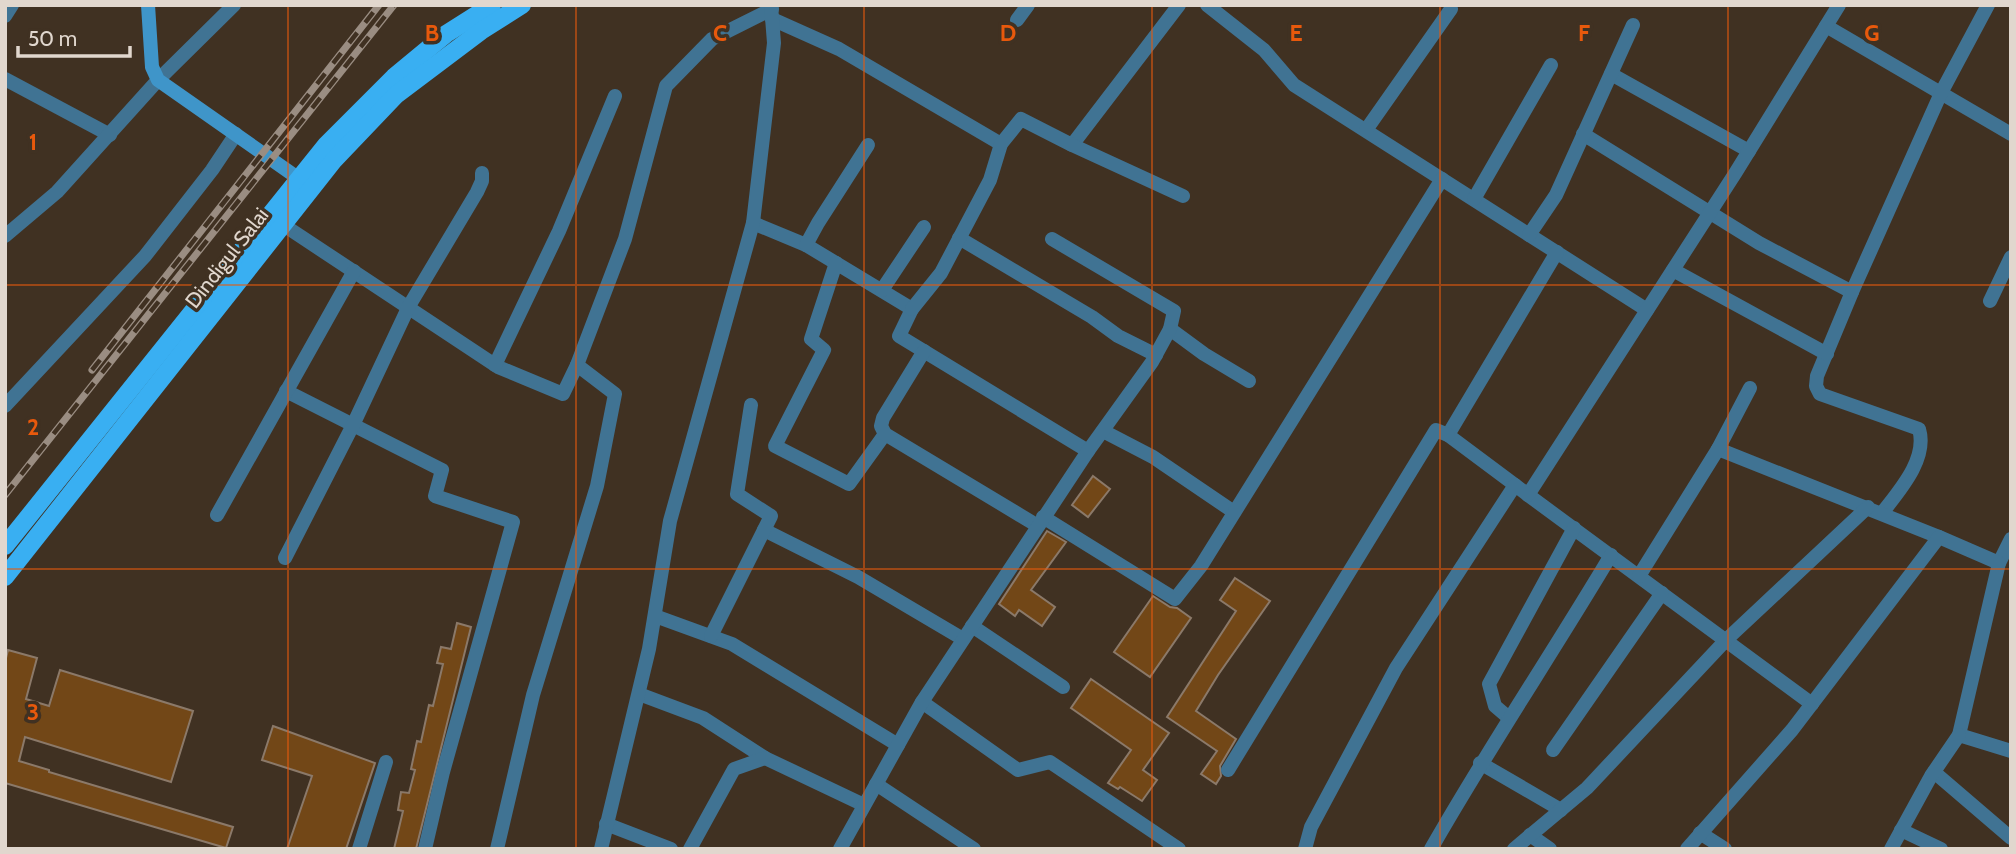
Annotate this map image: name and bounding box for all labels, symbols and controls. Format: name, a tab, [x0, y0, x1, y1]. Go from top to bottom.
scale bar	[18, 14, 130, 58]
text: B	[425, 19, 439, 47]
text: C	[713, 19, 727, 47]
text: D	[1000, 19, 1016, 47]
text: E	[1289, 19, 1303, 47]
text: F	[1578, 19, 1590, 47]
text: G	[1864, 19, 1880, 47]
text: 50 m	[28, 26, 77, 51]
text: 1	[29, 128, 37, 156]
street label: Dindigul Salai	[180, 203, 274, 313]
text: 2	[27, 413, 39, 441]
text: 3	[27, 698, 39, 726]

